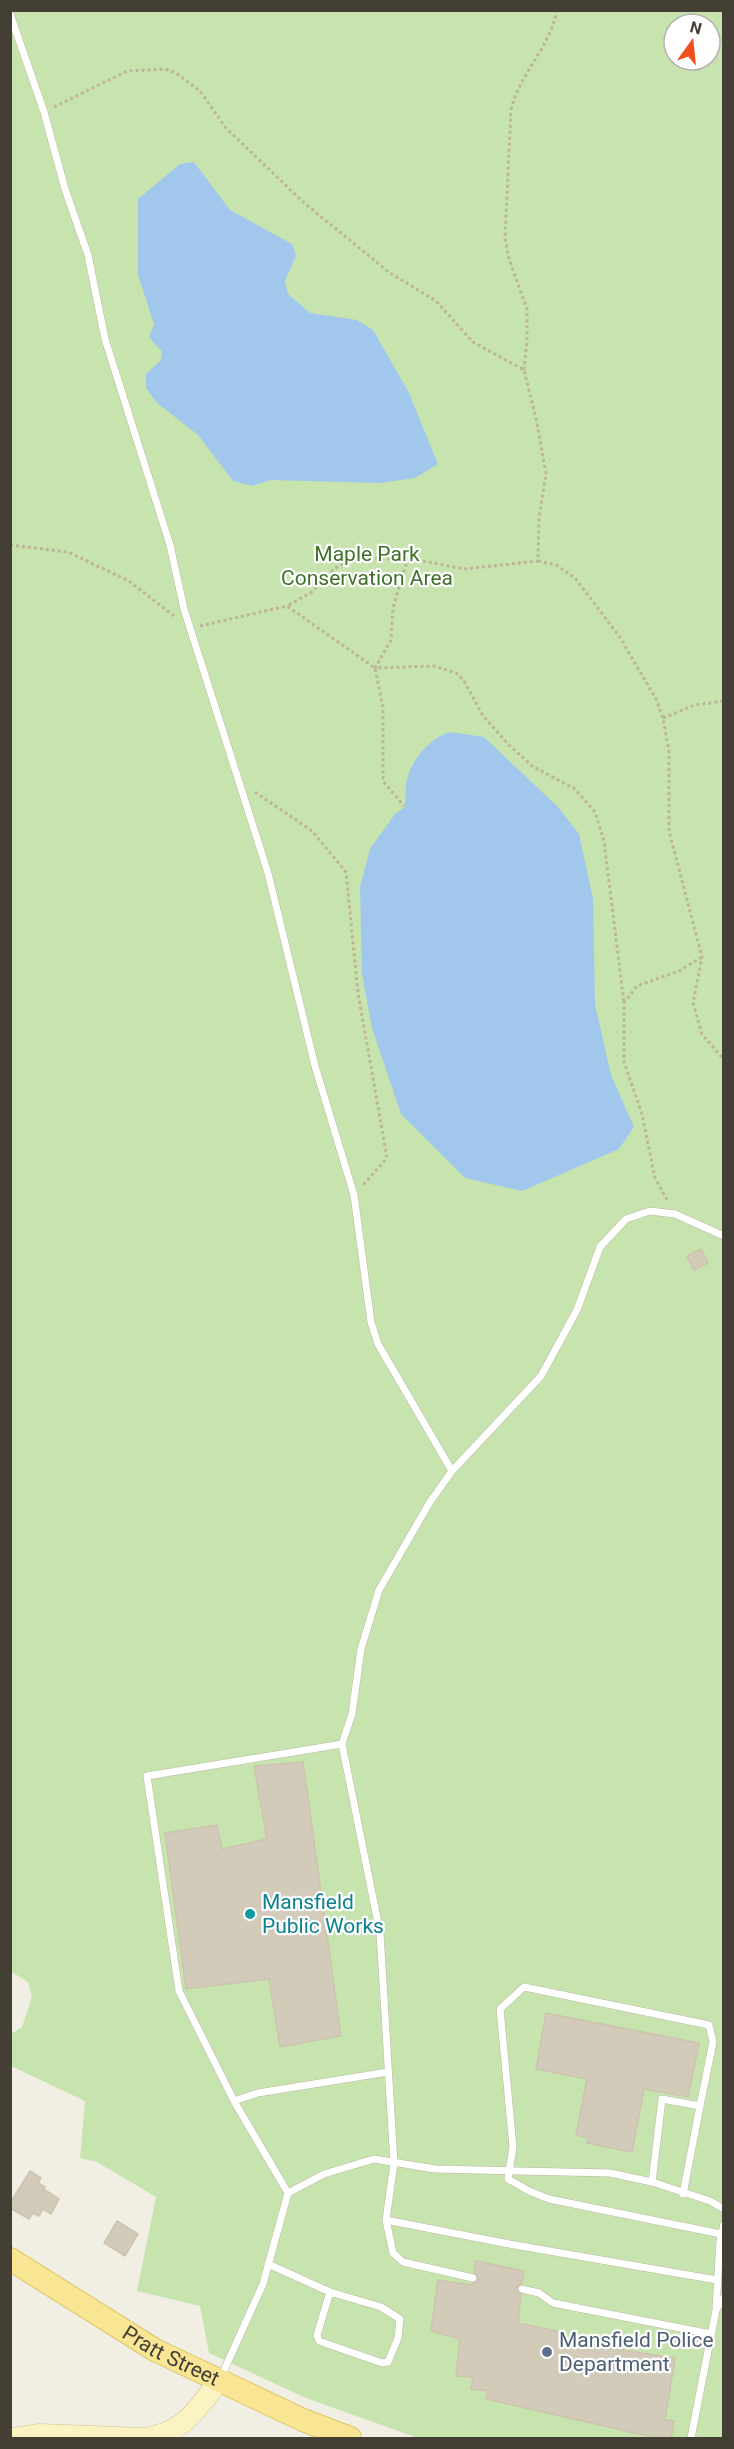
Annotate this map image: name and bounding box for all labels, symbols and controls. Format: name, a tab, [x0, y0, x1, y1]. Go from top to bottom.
north arrow	[662, 12, 722, 72]
text: N	[688, 17, 704, 39]
park label: Maple Park Conservation Area	[281, 542, 453, 590]
place label: Mansfield Public Works	[262, 1890, 384, 1938]
marker: Mansfield Public Works	[243, 1907, 257, 1921]
street label: Pratt Street	[118, 2321, 223, 2391]
place label: Mansfield Police Department	[559, 2328, 714, 2376]
marker: Mansfield Police Department	[540, 2345, 554, 2359]

